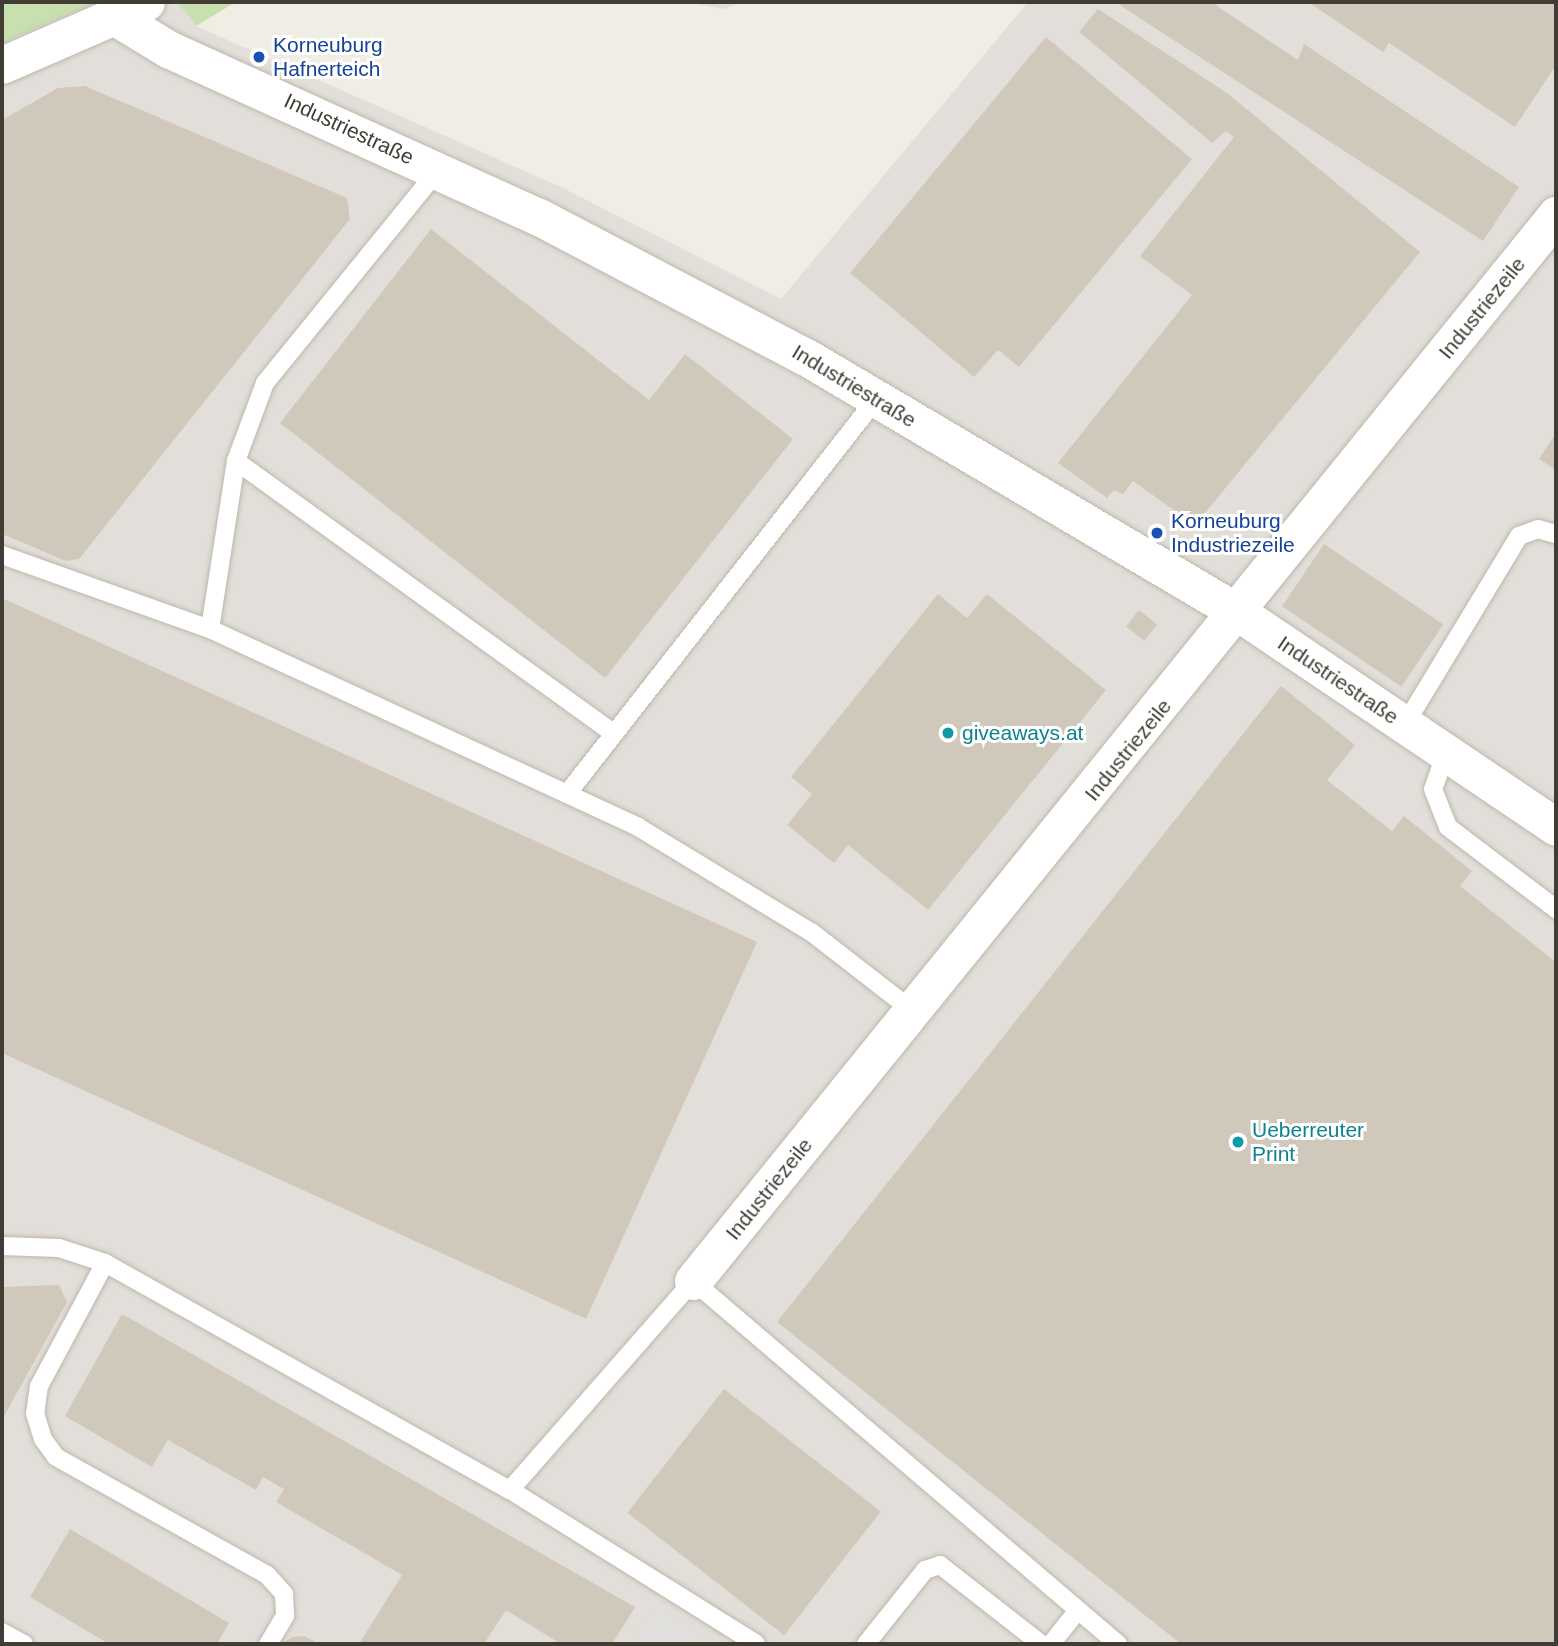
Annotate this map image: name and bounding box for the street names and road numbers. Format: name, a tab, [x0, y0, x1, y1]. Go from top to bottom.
street label: Industriestraße	[280, 88, 418, 170]
street label: Industriezeile	[1433, 252, 1531, 364]
street label: Industriestraße	[787, 339, 921, 433]
street label: Industriestraße	[1273, 630, 1403, 730]
street label: Industriezeile	[1079, 694, 1177, 806]
street label: Industriezeile	[720, 1133, 818, 1245]

